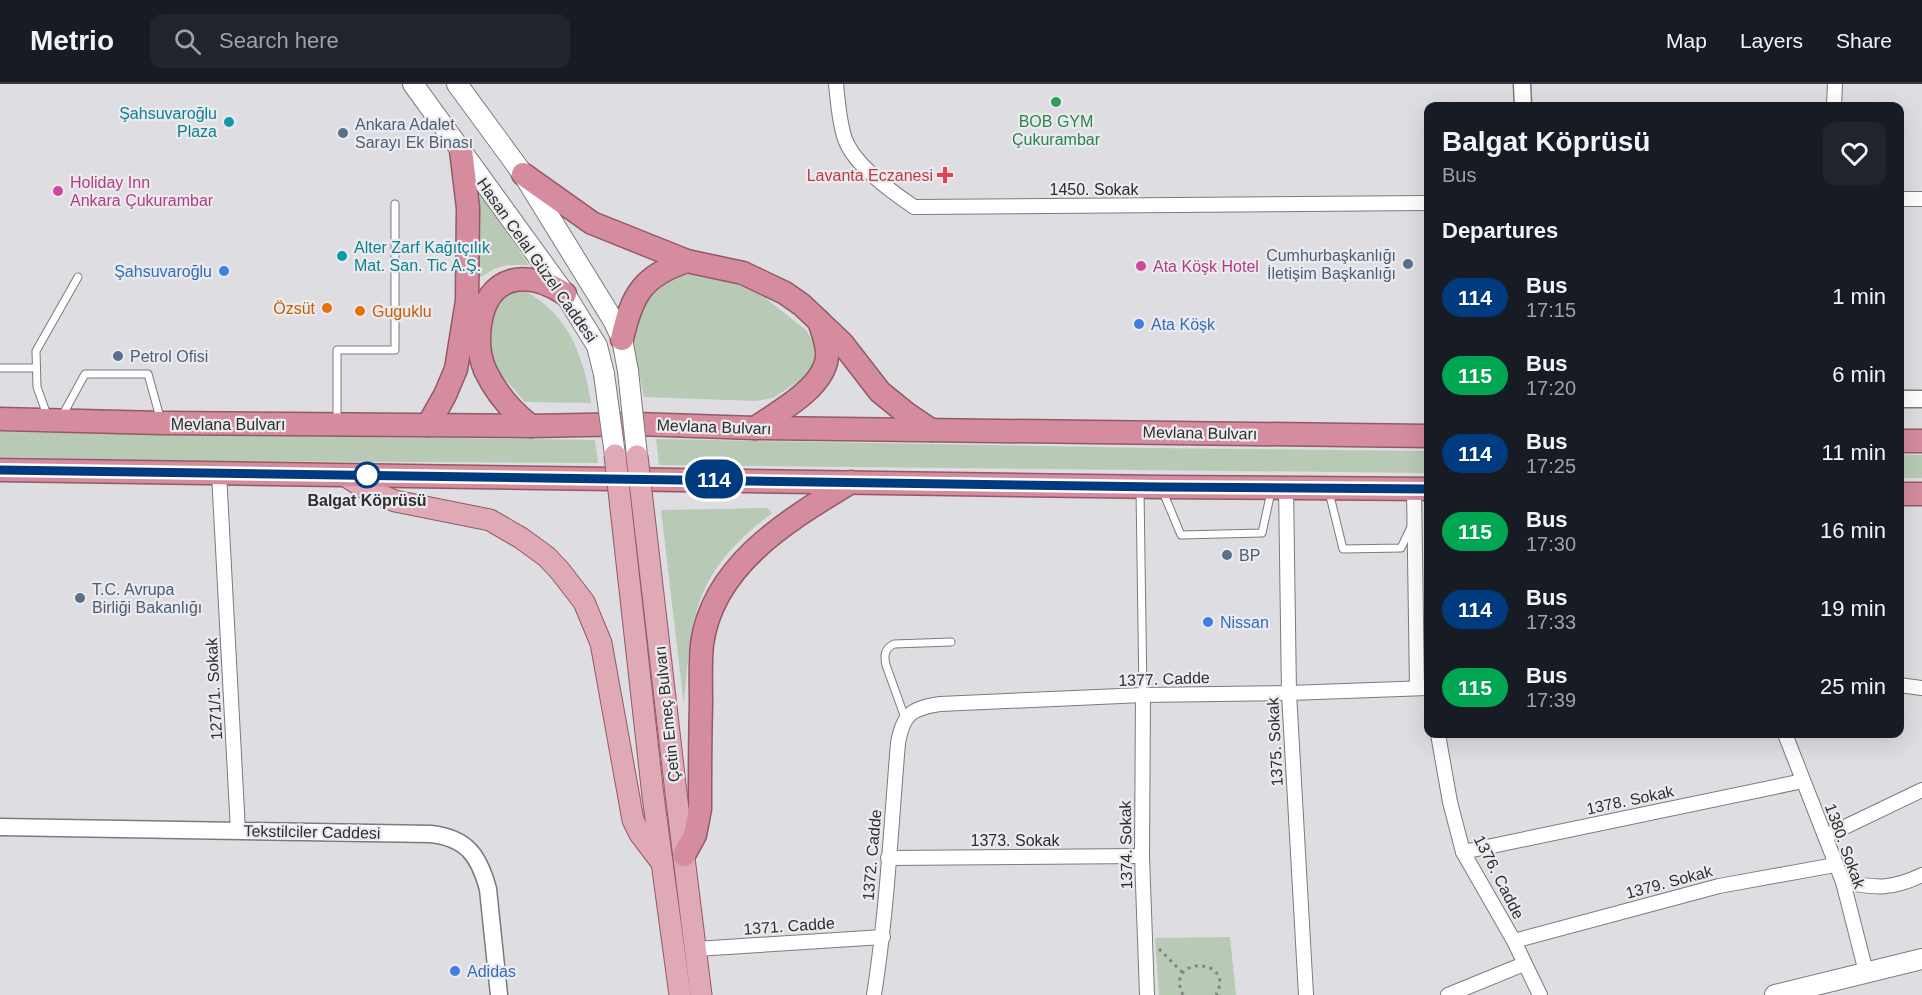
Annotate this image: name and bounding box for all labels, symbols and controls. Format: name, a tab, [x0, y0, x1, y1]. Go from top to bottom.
search box	[150, 14, 570, 68]
text: Metrio	[30, 25, 114, 56]
icon: search	[171, 25, 204, 58]
text: Search here	[219, 28, 339, 53]
text: Map	[1666, 29, 1707, 52]
text: Layers	[1740, 29, 1803, 52]
text: Share	[1836, 29, 1892, 52]
marker: BOB GYM Çukurambar	[1049, 95, 1063, 109]
place label: Şahsuvaroğlu Plaza	[119, 105, 217, 140]
place label: BOB GYM Çukurambar	[1012, 113, 1101, 148]
marker: Şahsuvaroğlu Plaza	[222, 115, 236, 129]
place label: Ankara Adalet Sarayı Ek Binası	[355, 116, 473, 151]
button: heart	[1823, 122, 1886, 185]
marker: Ankara Adalet Sarayı Ek Binası	[336, 126, 350, 140]
text: Balgat Köprüsü	[1442, 126, 1650, 157]
text: Bus	[1442, 164, 1476, 186]
place label: Lavanta Eczanesi	[807, 167, 933, 184]
marker: Lavanta Eczanesi	[938, 168, 952, 182]
place label: Holiday Inn Ankara Çukurambar	[70, 174, 214, 209]
street label: Hasan Celal Güzel Caddesi	[474, 175, 600, 345]
street label: 1450. Sokak	[1050, 181, 1139, 198]
marker: Holiday Inn Ankara Çukurambar	[51, 184, 65, 198]
text: Departures	[1442, 218, 1558, 243]
place label: Alter Zarf Kağıtçılık Mat. San. Tic A.Ş.	[354, 239, 491, 274]
place label: Cumhurbaşkanlığı İletişim Başkanlığı	[1266, 247, 1396, 282]
marker: Alter Zarf Kağıtçılık Mat. San. Tic A.Ş.	[335, 249, 349, 263]
marker: Cumhurbaşkanlığı İletişim Başkanlığı	[1401, 257, 1415, 271]
place label: Ata Köşk Hotel	[1153, 258, 1259, 275]
marker: Ata Köşk Hotel	[1134, 259, 1148, 273]
place label: Şahsuvaroğlu	[114, 263, 212, 280]
marker: Şahsuvaroğlu	[217, 264, 231, 278]
text: Bus	[1526, 273, 1568, 298]
text: 1 min	[1832, 284, 1886, 309]
text: 114	[1458, 286, 1492, 309]
text: 17:15	[1526, 299, 1576, 321]
place label: Özsüt	[273, 300, 316, 317]
marker: Özsüt	[320, 301, 334, 315]
place label: Guguklu	[372, 303, 432, 320]
marker: Guguklu	[353, 304, 367, 318]
place label: Ata Köşk	[1151, 316, 1216, 333]
marker: Ata Köşk	[1132, 317, 1146, 331]
place label: Petrol Ofisi	[130, 348, 208, 365]
marker: Petrol Ofisi	[111, 349, 125, 363]
text: Bus	[1526, 351, 1568, 376]
text: 6 min	[1832, 362, 1886, 387]
text: 115	[1458, 364, 1492, 387]
text: 17:20	[1526, 377, 1576, 399]
street label: Mevlana Bulvarı	[171, 416, 285, 433]
street label: Mevlana Bulvarı	[656, 417, 772, 437]
street label: Mevlana Bulvarı	[1143, 424, 1257, 442]
text: Bus	[1526, 429, 1568, 454]
text: 11 min	[1822, 440, 1886, 465]
text: 114	[1458, 442, 1492, 465]
text: 17:25	[1526, 455, 1576, 477]
line badge: 114	[680, 460, 748, 498]
marker: Balgat Köprüsü	[354, 462, 380, 488]
text: 114	[697, 468, 731, 491]
place label: Balgat Köprüsü	[307, 492, 427, 509]
text: Bus	[1526, 507, 1568, 532]
text: 16 min	[1820, 518, 1886, 543]
text: 115	[1458, 520, 1492, 543]
text: 17:30	[1526, 533, 1576, 555]
place label: BP	[1239, 547, 1260, 564]
marker: BP	[1220, 548, 1234, 562]
place label: T.C. Avrupa Birliği Bakanlığı	[92, 581, 202, 616]
text: Bus	[1526, 585, 1568, 610]
marker: T.C. Avrupa Birliği Bakanlığı	[73, 591, 87, 605]
text: 19 min	[1820, 596, 1886, 621]
text: 114	[1458, 598, 1492, 621]
text: 17:33	[1526, 611, 1576, 633]
place label: Nissan	[1220, 614, 1269, 631]
marker: Nissan	[1201, 615, 1215, 629]
street label: 1271/1. Sokak	[203, 636, 225, 741]
street label: Çetin Emeç Bulvarı	[651, 645, 683, 783]
text: Bus	[1526, 663, 1568, 688]
street label: 1377. Cadde	[1118, 669, 1210, 689]
text: 25 min	[1820, 674, 1886, 699]
text: 115	[1458, 676, 1492, 699]
text: 17:39	[1526, 689, 1576, 711]
street label: 1375. Sokak	[1264, 696, 1286, 787]
street label: 1378. Sokak	[1585, 782, 1676, 818]
street label: 1374. Sokak	[1117, 799, 1135, 890]
street label: 1380. Sokak	[1822, 801, 1869, 892]
street label: 1372. Cadde	[860, 809, 884, 901]
street label: Tekstilciler Caddesi	[243, 822, 381, 842]
street label: 1373. Sokak	[971, 832, 1060, 849]
street label: 1376. Cadde	[1471, 832, 1527, 922]
street label: 1379. Sokak	[1624, 862, 1715, 902]
street label: 1371. Cadde	[743, 914, 835, 938]
place label: Adidas	[467, 963, 516, 980]
marker: Adidas	[448, 964, 462, 978]

